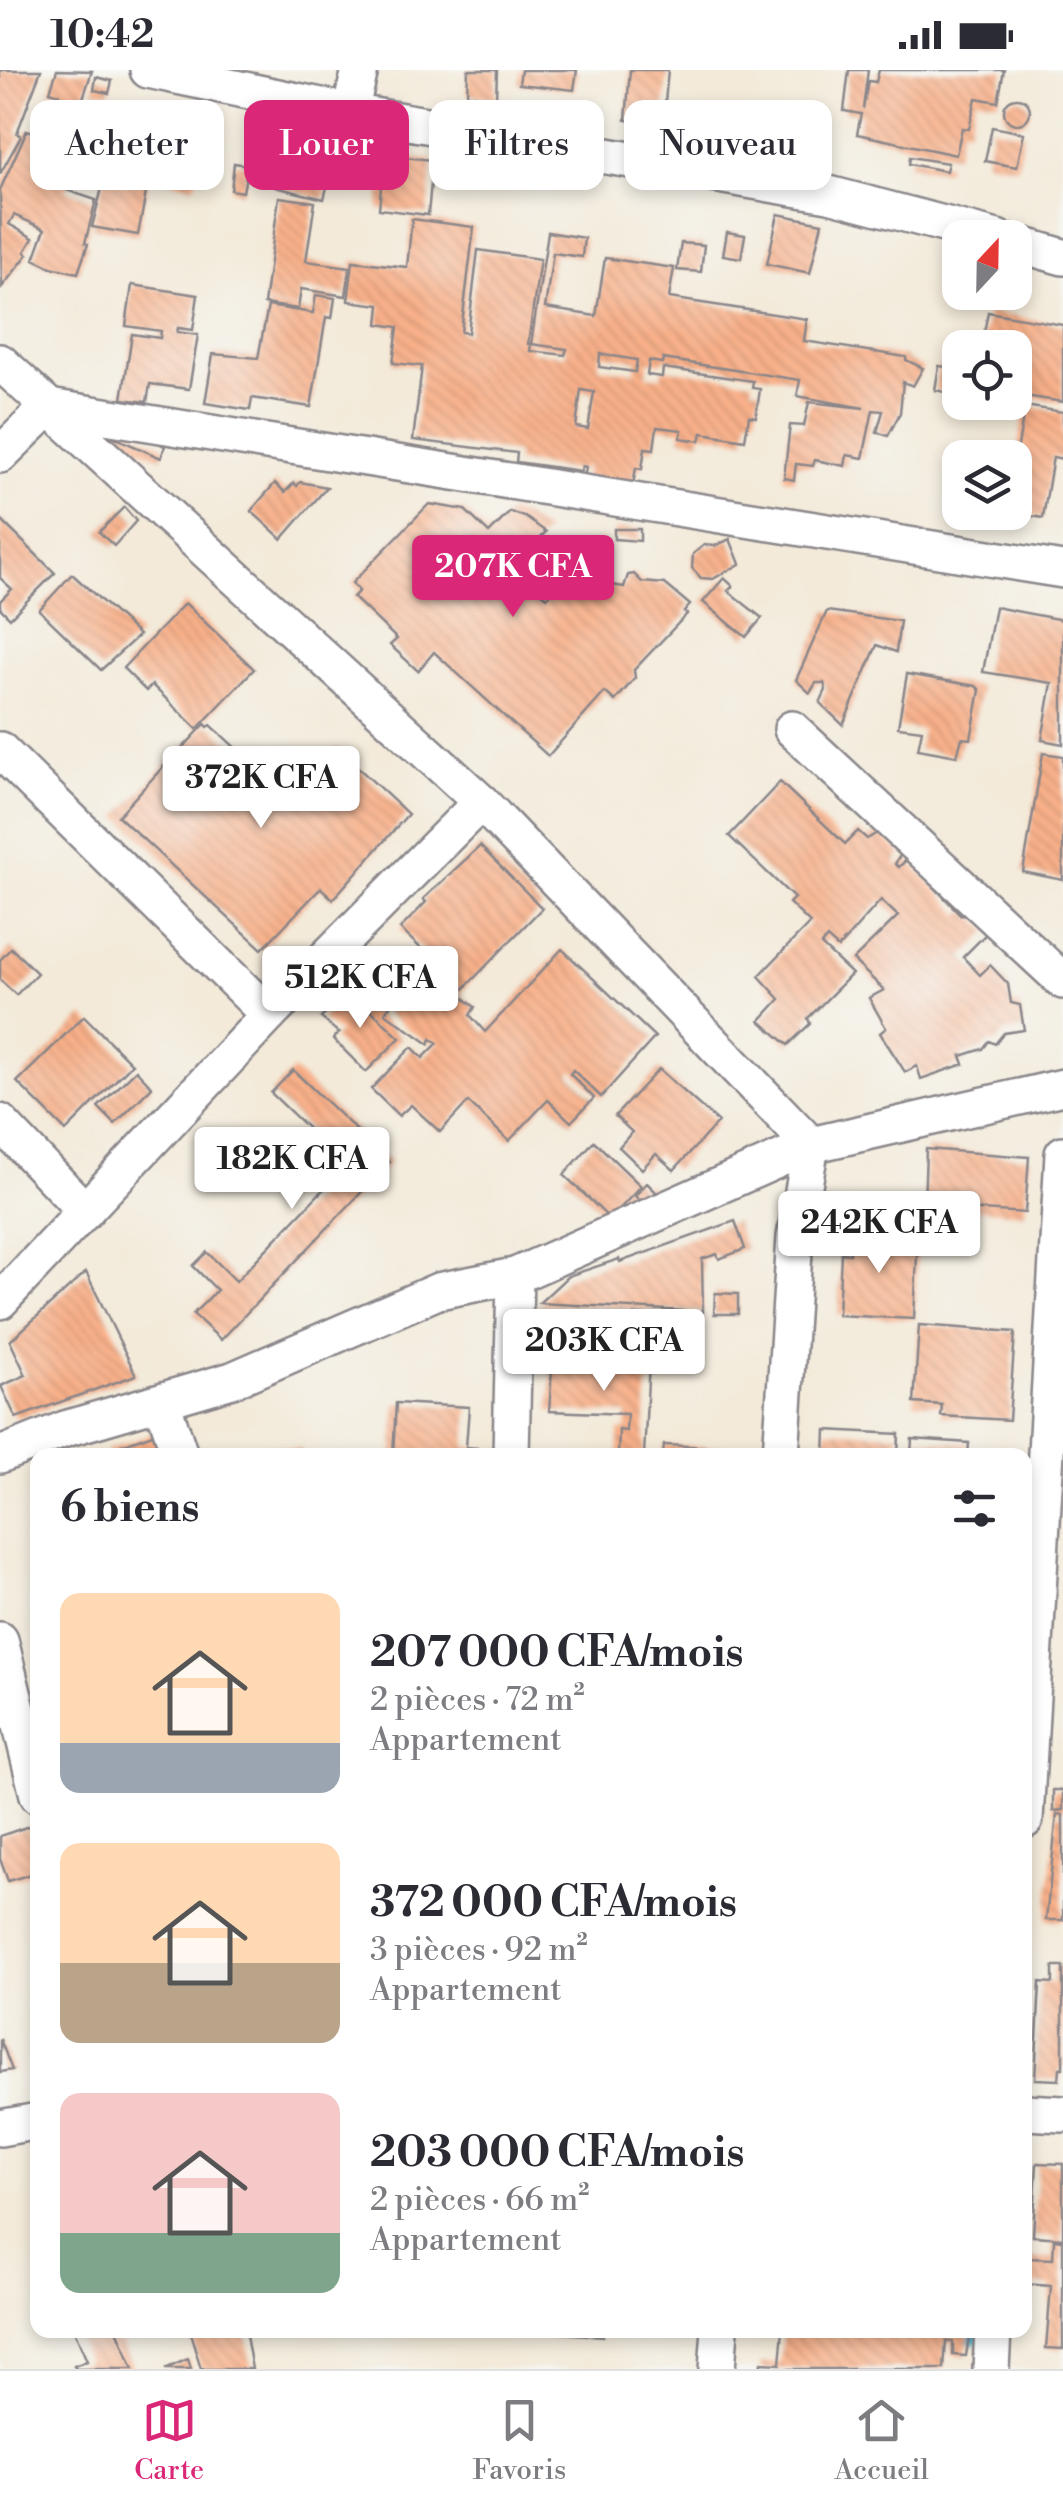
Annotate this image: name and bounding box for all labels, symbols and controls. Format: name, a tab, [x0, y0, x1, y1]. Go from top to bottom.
text: 10:42	[50, 12, 154, 59]
chip: Acheter	[30, 100, 224, 190]
chip: Louer	[244, 100, 409, 190]
chip: Filtres	[429, 100, 604, 190]
chip: Nouveau	[624, 100, 832, 190]
north arrow	[942, 220, 1032, 310]
map controls	[942, 220, 1032, 530]
button: locate	[942, 330, 1032, 420]
button: layers	[942, 440, 1032, 530]
pin: 207K CFA	[410, 535, 616, 620]
text: 207K CFA	[434, 547, 592, 587]
pin: 372K CFA	[158, 746, 364, 831]
text: 372K CFA	[185, 758, 337, 798]
pin: 512K CFA	[257, 946, 463, 1031]
text: 512K CFA	[284, 958, 436, 998]
pin: 182K CFA	[189, 1127, 395, 1212]
text: 182K CFA	[216, 1139, 368, 1179]
pin: 242K CFA	[776, 1191, 982, 1276]
text: 242K CFA	[800, 1203, 958, 1243]
pin: 203K CFA	[501, 1309, 707, 1394]
text: 203K CFA	[525, 1321, 683, 1361]
icon: filters	[947, 1481, 1002, 1536]
text: 6 biens	[60, 1482, 199, 1535]
text: 207 000 CFA/mois	[370, 1627, 744, 1680]
icon: home	[140, 1633, 260, 1753]
text: 2 pièces · 72 m²	[370, 1680, 585, 1720]
text: Appartement	[370, 1720, 562, 1760]
text: 372 000 CFA/mois	[370, 1877, 737, 1930]
icon: home	[140, 1883, 260, 2003]
text: 3 pièces · 92 m²	[370, 1930, 588, 1970]
text: Appartement	[370, 1970, 562, 2010]
text: 203 000 CFA/mois	[370, 2127, 744, 2180]
icon: home	[140, 2133, 260, 2253]
text: 2 pièces · 66 m²	[370, 2180, 590, 2220]
text: Appartement	[370, 2220, 562, 2260]
tab: Carte	[134, 2393, 204, 2488]
tab: Favoris	[473, 2393, 566, 2488]
tab: Accueil	[835, 2393, 929, 2488]

